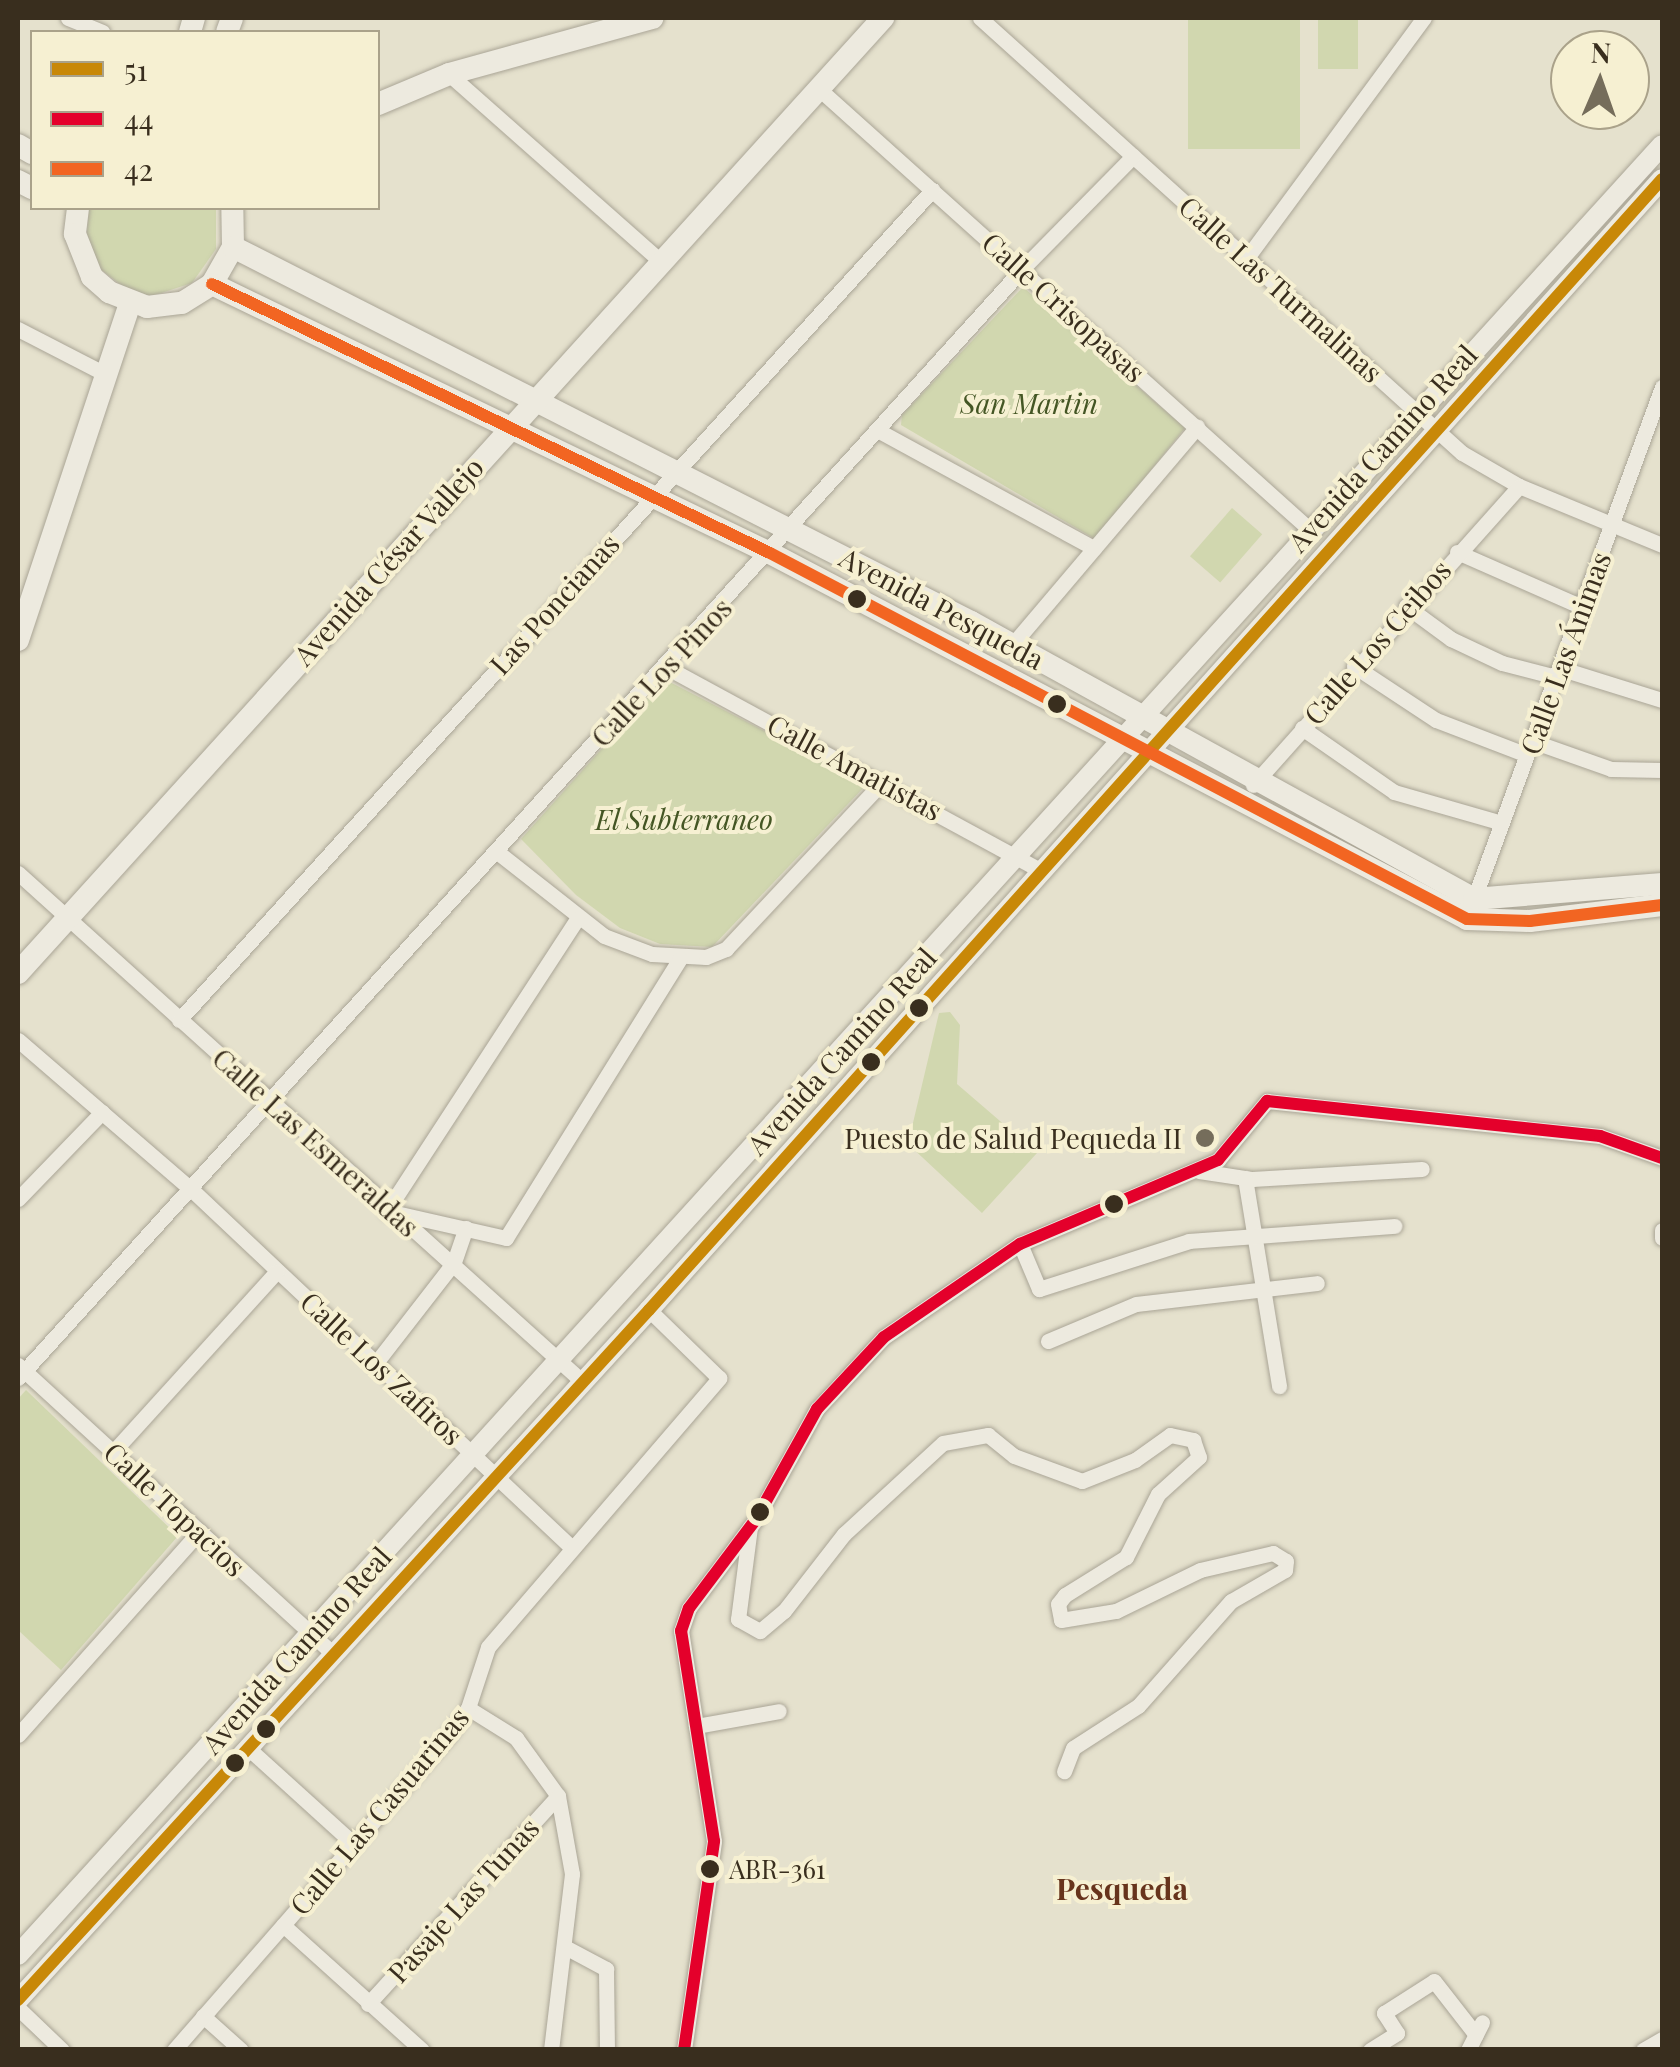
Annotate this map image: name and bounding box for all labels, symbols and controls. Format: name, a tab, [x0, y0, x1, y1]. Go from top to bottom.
legend	[30, 30, 380, 210]
north arrow	[1550, 30, 1650, 130]
text: N	[1590, 33, 1612, 70]
text: 51	[124, 49, 148, 89]
text: 44	[124, 99, 154, 139]
text: 42	[124, 149, 153, 189]
street label: Calle Las Turmalinas	[1172, 189, 1390, 389]
street label: Calle Crisopasas	[976, 225, 1152, 389]
street label: Avenida Camino Real	[1280, 338, 1484, 558]
park label: San Martin	[960, 386, 1098, 420]
street label: Avenida César Vallejo	[285, 450, 491, 672]
street label: Las Poncianas	[482, 527, 626, 681]
street label: Avenida Pesqueda	[834, 540, 1050, 676]
street label: Calle Las Ánimas	[1513, 547, 1617, 759]
street label: Calle Los Ceibos	[1297, 553, 1457, 731]
unlabelled marker	[847, 589, 867, 609]
street label: Calle Los Pinos	[584, 591, 738, 753]
unlabelled marker	[1047, 694, 1067, 714]
street label: Calle Amatistas	[762, 707, 948, 827]
park label: El Subterraneo	[595, 802, 773, 836]
street label: Avenida Camino Real	[739, 941, 943, 1161]
unlabelled marker	[909, 998, 929, 1018]
street label: Calle Las Esmeraldas	[206, 1041, 426, 1243]
unlabelled marker	[861, 1052, 881, 1072]
place label: Puesto de Salud Pequeda II	[844, 1121, 1182, 1155]
marker: Puesto de Salud Pequeda II	[1192, 1125, 1218, 1151]
unlabelled marker	[1104, 1194, 1124, 1214]
street label: Calle Los Zafiros	[294, 1284, 470, 1452]
street label: Calle Topacios	[97, 1435, 253, 1583]
unlabelled marker	[750, 1502, 770, 1522]
street label: Avenida Camino Real	[194, 1540, 398, 1760]
street label: Calle Las Casuarinas	[283, 1701, 475, 1921]
unlabelled marker	[256, 1719, 276, 1739]
unlabelled marker	[225, 1753, 245, 1773]
street label: Pasaje Las Tunas	[380, 1811, 546, 1989]
place label: ABR-361	[729, 1853, 825, 1885]
marker: ABR-361	[700, 1859, 720, 1879]
district label: Pesqueda	[1056, 1870, 1188, 1906]

